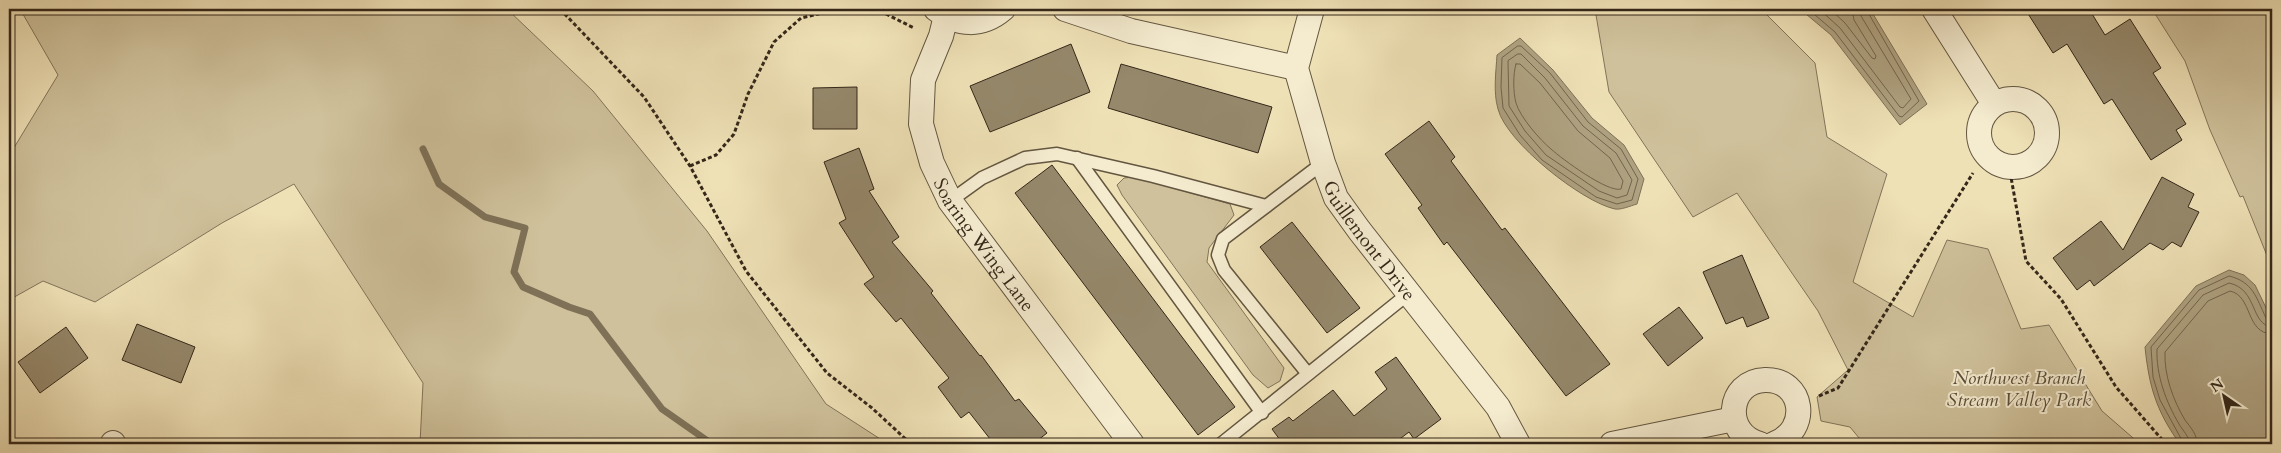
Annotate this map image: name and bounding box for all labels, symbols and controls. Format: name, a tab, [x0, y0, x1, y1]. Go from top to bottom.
street label: Soaring Wing Lane	[927, 174, 1040, 317]
street label: Guillemont Drive	[1317, 177, 1422, 306]
park label: Northwest Branch Stream Valley Park	[1947, 365, 2092, 413]
north arrow	[2198, 370, 2248, 420]
text: N	[2207, 374, 2227, 397]

